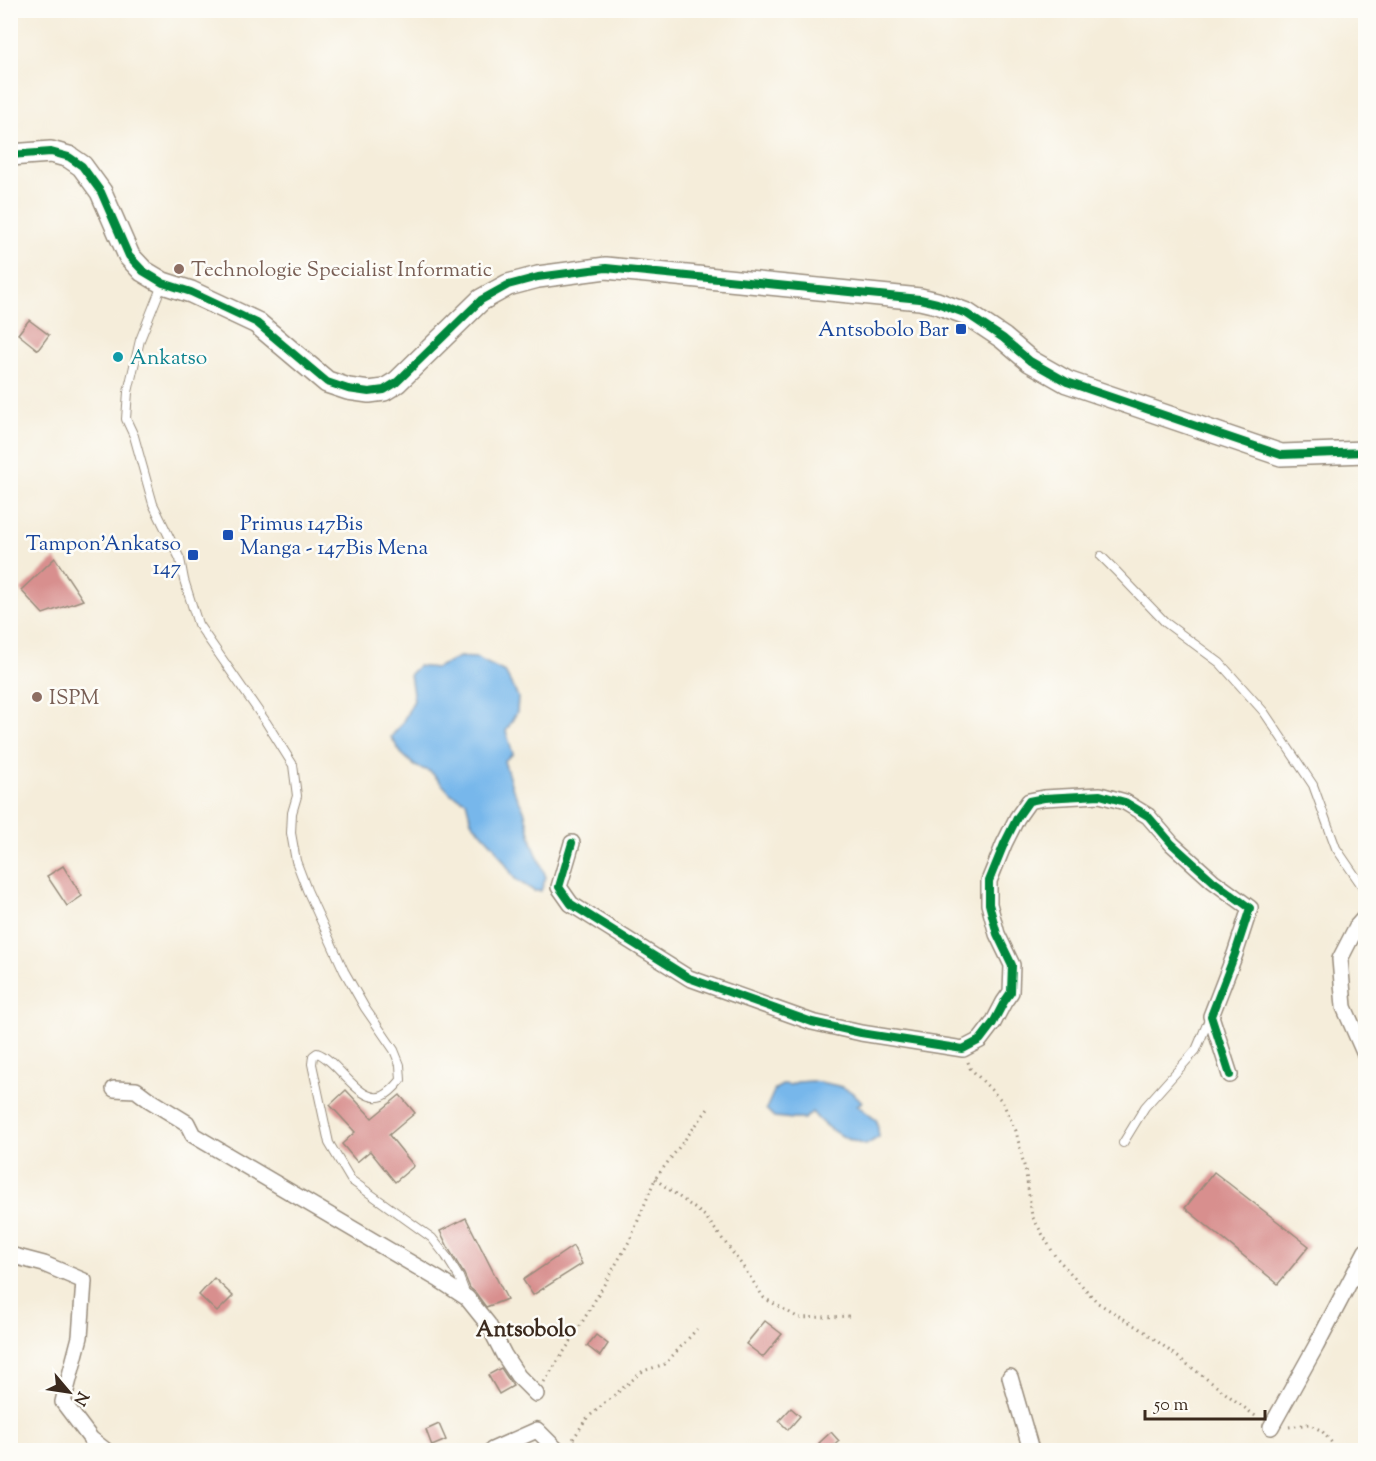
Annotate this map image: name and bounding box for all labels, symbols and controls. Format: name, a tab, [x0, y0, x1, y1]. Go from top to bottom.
place label: Technologie Specialist Informatic	[191, 256, 492, 286]
marker: Technologie Specialist Informatic	[172, 262, 186, 276]
place label: Antsobolo Bar	[818, 316, 949, 346]
marker: Antsobolo Bar	[954, 322, 968, 336]
place label: Ankatso	[130, 344, 207, 374]
marker: Ankatso	[111, 350, 125, 364]
place label: Primus 147Bis Manga - 147Bis Mena	[240, 510, 429, 564]
marker: Primus 147Bis Manga - 147Bis Mena	[221, 528, 235, 542]
place label: Tampon'Ankatso 147	[26, 530, 181, 584]
marker: Tampon'Ankatso 147	[186, 548, 200, 562]
place label: ISPM	[49, 684, 99, 714]
marker: ISPM	[30, 690, 44, 704]
district label: Antsobolo	[476, 1315, 576, 1347]
north arrow	[39, 1362, 99, 1422]
scale bar	[1145, 1383, 1265, 1421]
text: N	[67, 1387, 93, 1409]
text: 50 m	[1153, 1393, 1189, 1419]

